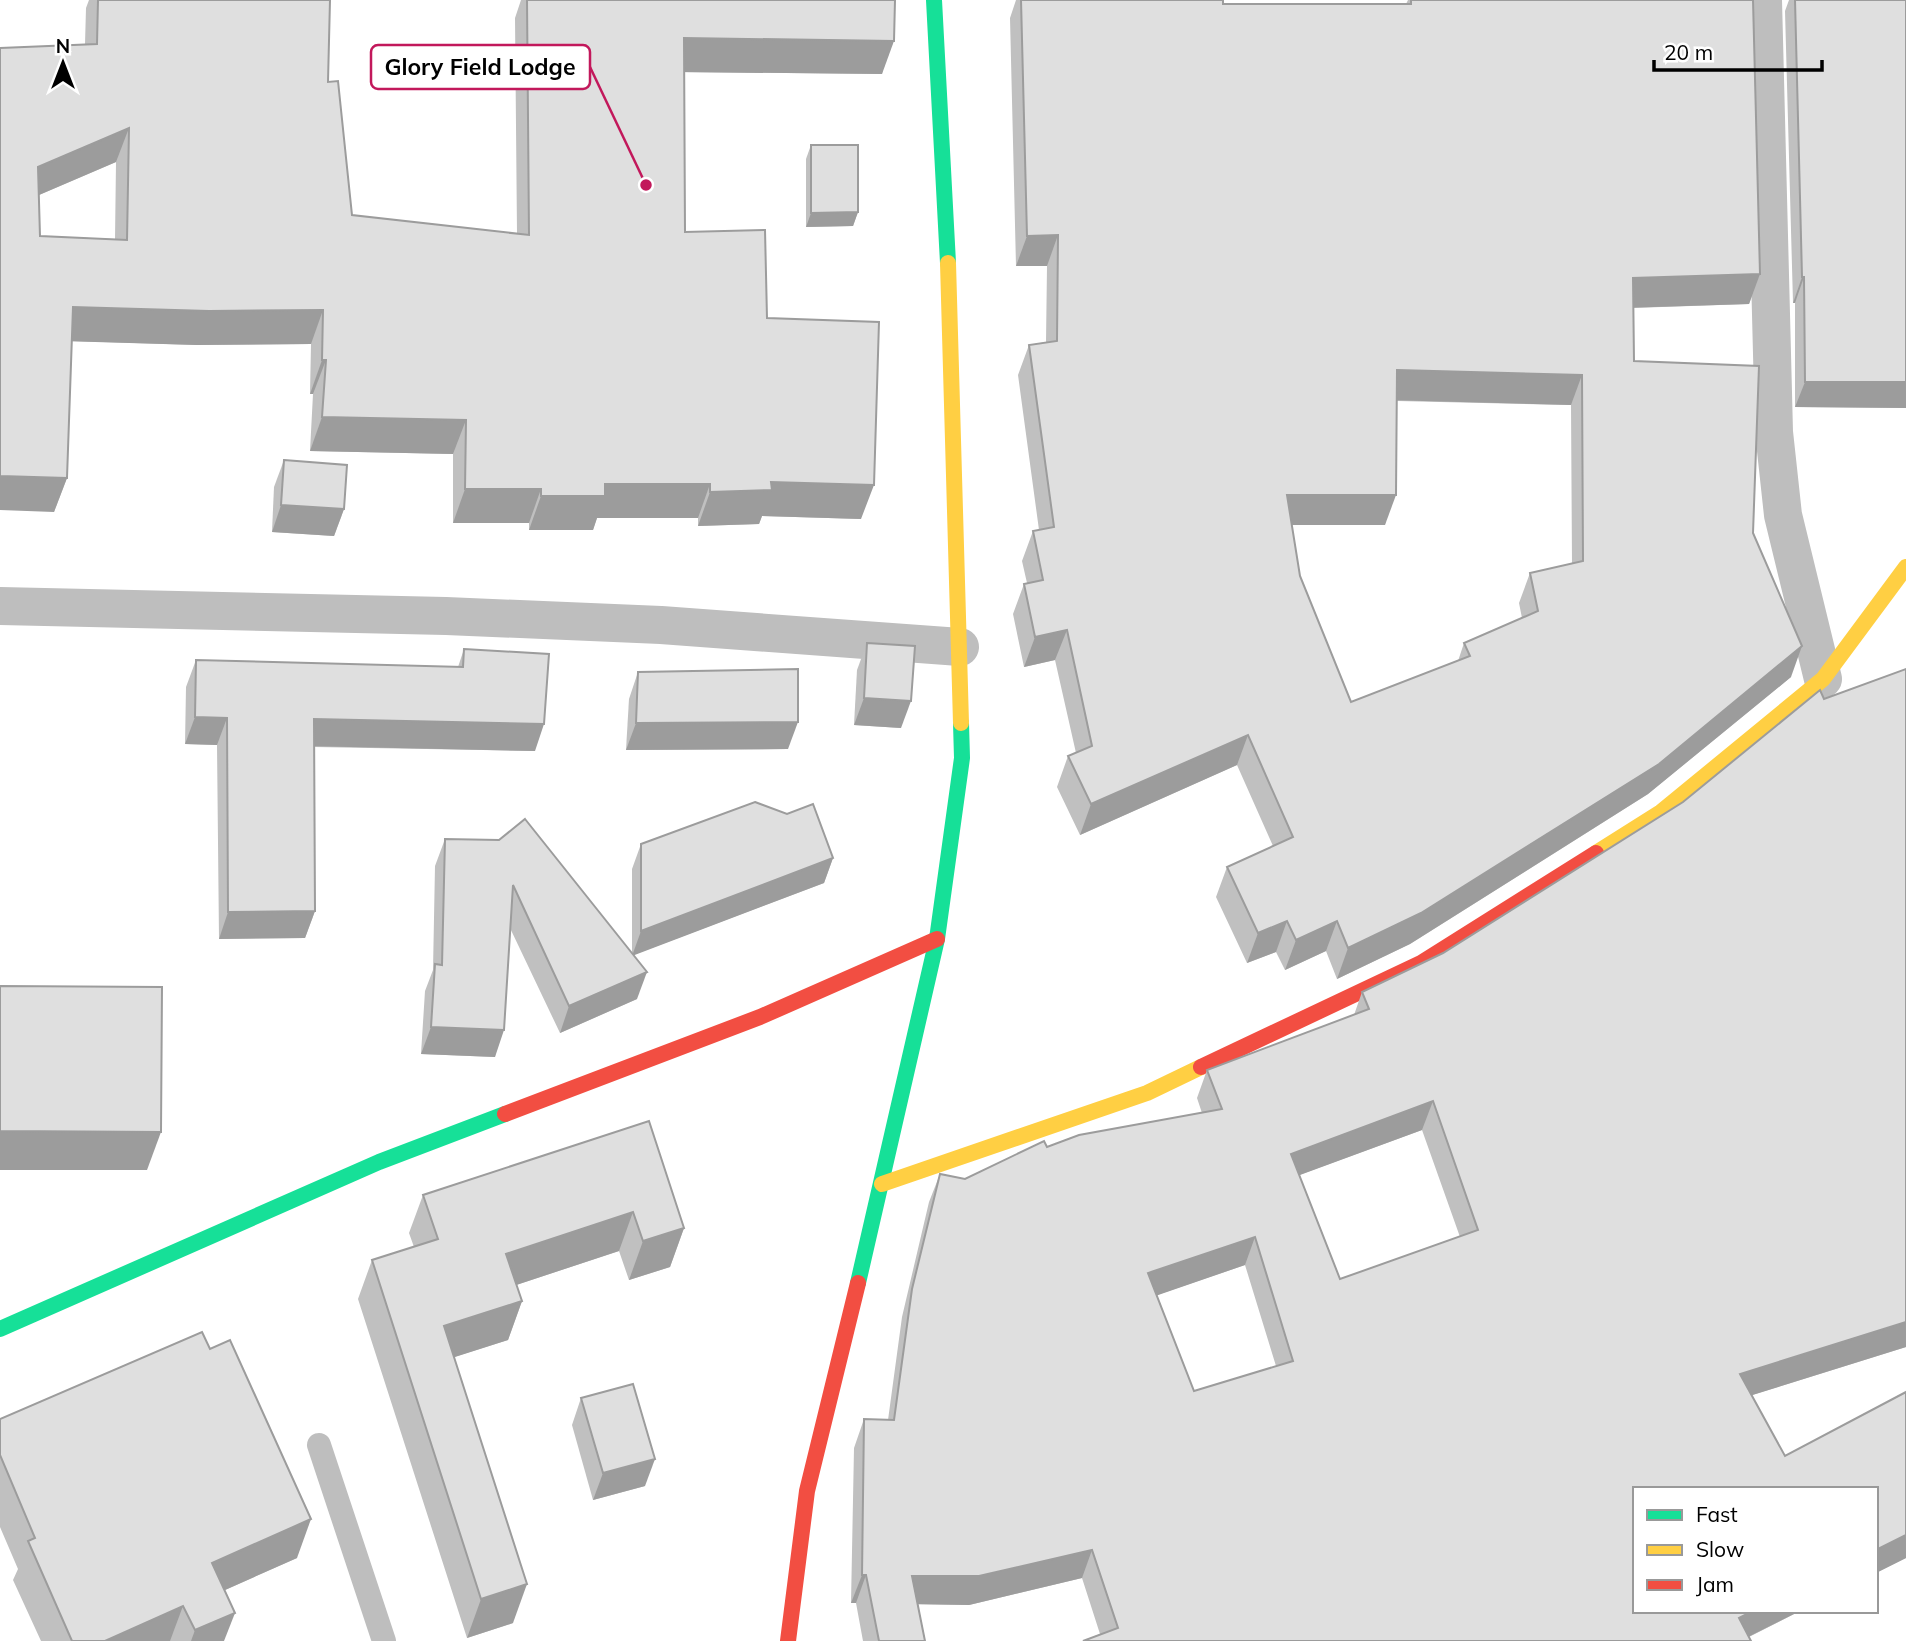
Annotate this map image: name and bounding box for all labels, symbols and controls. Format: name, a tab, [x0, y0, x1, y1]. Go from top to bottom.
north arrow	[28, 28, 98, 98]
scale bar	[1654, 28, 1822, 72]
text: N	[56, 34, 70, 58]
text: 20 m	[1664, 39, 1713, 65]
callout: Glory Field Lodge	[371, 45, 590, 89]
text: Glory Field Lodge	[384, 52, 576, 81]
legend	[1633, 1487, 1878, 1613]
text: Fast	[1696, 1501, 1738, 1527]
text: Slow	[1696, 1536, 1744, 1562]
text: Jam	[1696, 1571, 1734, 1597]

